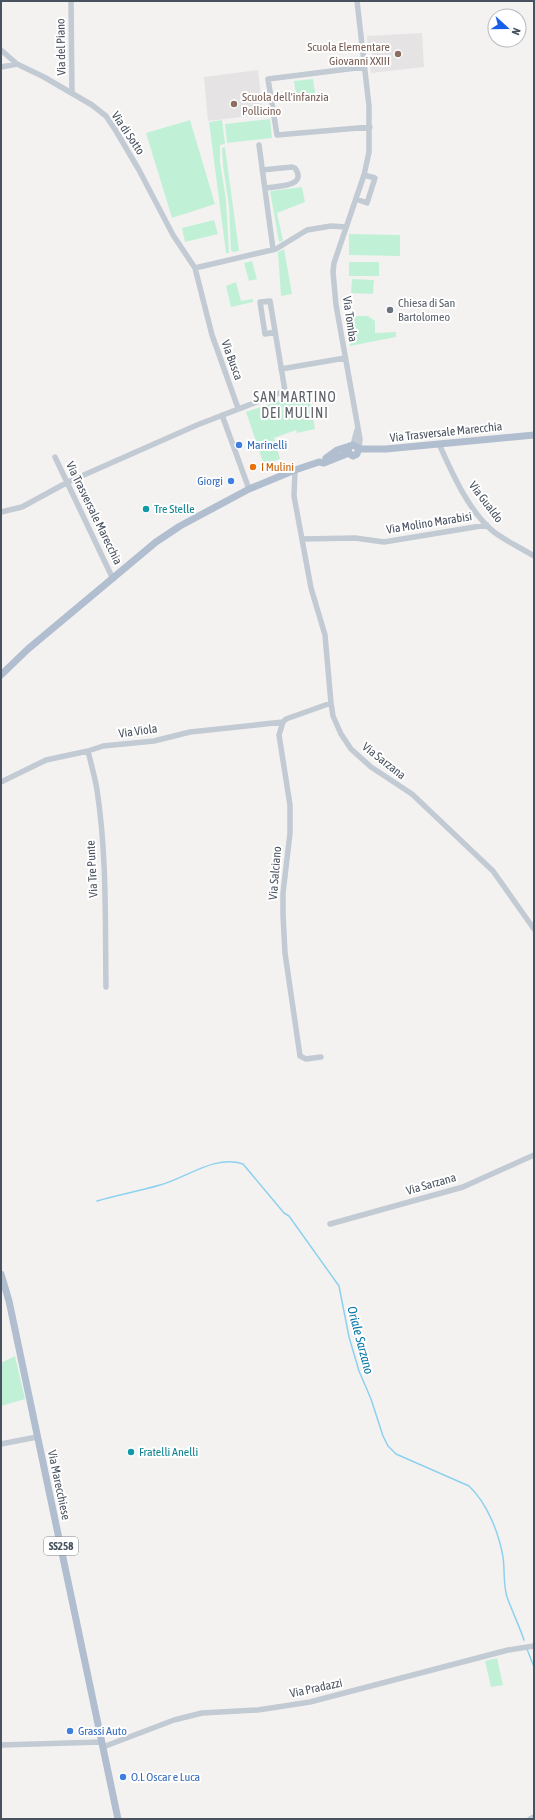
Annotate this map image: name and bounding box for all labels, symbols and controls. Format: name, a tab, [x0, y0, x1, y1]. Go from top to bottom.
north arrow	[487, 8, 527, 48]
street label: Via del Piano	[53, 18, 68, 76]
text: N	[510, 26, 523, 37]
place label: Scuola Elementare Giovanni XXIII	[307, 40, 390, 68]
marker: Scuola Elementare Giovanni XXIII	[393, 49, 403, 59]
place label: Scuola dell'infanzia Pollicino	[242, 90, 329, 118]
marker: Scuola dell'infanzia Pollicino	[229, 99, 239, 109]
street label: Via di Sotto	[108, 109, 148, 158]
street label: Via Tomba	[340, 295, 360, 343]
place label: Chiesa di San Bartolomeo	[398, 296, 455, 324]
marker: Chiesa di San Bartolomeo	[385, 305, 395, 315]
street label: Via Busca	[218, 338, 246, 382]
district label: SAN MARTINO DEI MULINI	[253, 389, 337, 421]
street label: Via Trasversale Marecchia	[389, 419, 503, 445]
place label: Marinelli	[247, 438, 287, 452]
marker: Marinelli	[234, 440, 244, 450]
street label: Via Trasversale Marecchia	[63, 459, 125, 567]
place label: I Mulini	[261, 460, 294, 474]
marker: I Mulini	[248, 462, 258, 472]
place label: Giorgi	[197, 474, 223, 488]
marker: Giorgi	[226, 476, 236, 486]
street label: Via Gualdo	[466, 479, 506, 526]
place label: Tre Stelle	[154, 502, 195, 516]
marker: Tre Stelle	[141, 504, 151, 514]
street label: Via Molino Marabisi	[385, 509, 473, 537]
street label: Via Viola	[118, 721, 158, 741]
street label: Via Sarzana	[359, 740, 409, 782]
street label: Via Tre Punte	[84, 840, 100, 898]
street label: Via Salciano	[266, 845, 284, 900]
street label: Via Sarzana	[404, 1170, 458, 1198]
water label: Oriale Sarzano	[344, 1305, 377, 1376]
place label: Fratelli Anelli	[139, 1445, 198, 1459]
marker: Fratelli Anelli	[126, 1447, 136, 1457]
street label: Via Marecchiese	[45, 1449, 73, 1521]
road number: SS258	[44, 1537, 78, 1555]
street label: Via Pradazzi	[288, 1676, 344, 1700]
place label: Grassi Auto	[78, 1724, 127, 1738]
marker: Grassi Auto	[65, 1726, 75, 1736]
place label: O.L Oscar e Luca	[131, 1770, 200, 1784]
marker: O.L Oscar e Luca	[118, 1772, 128, 1782]

